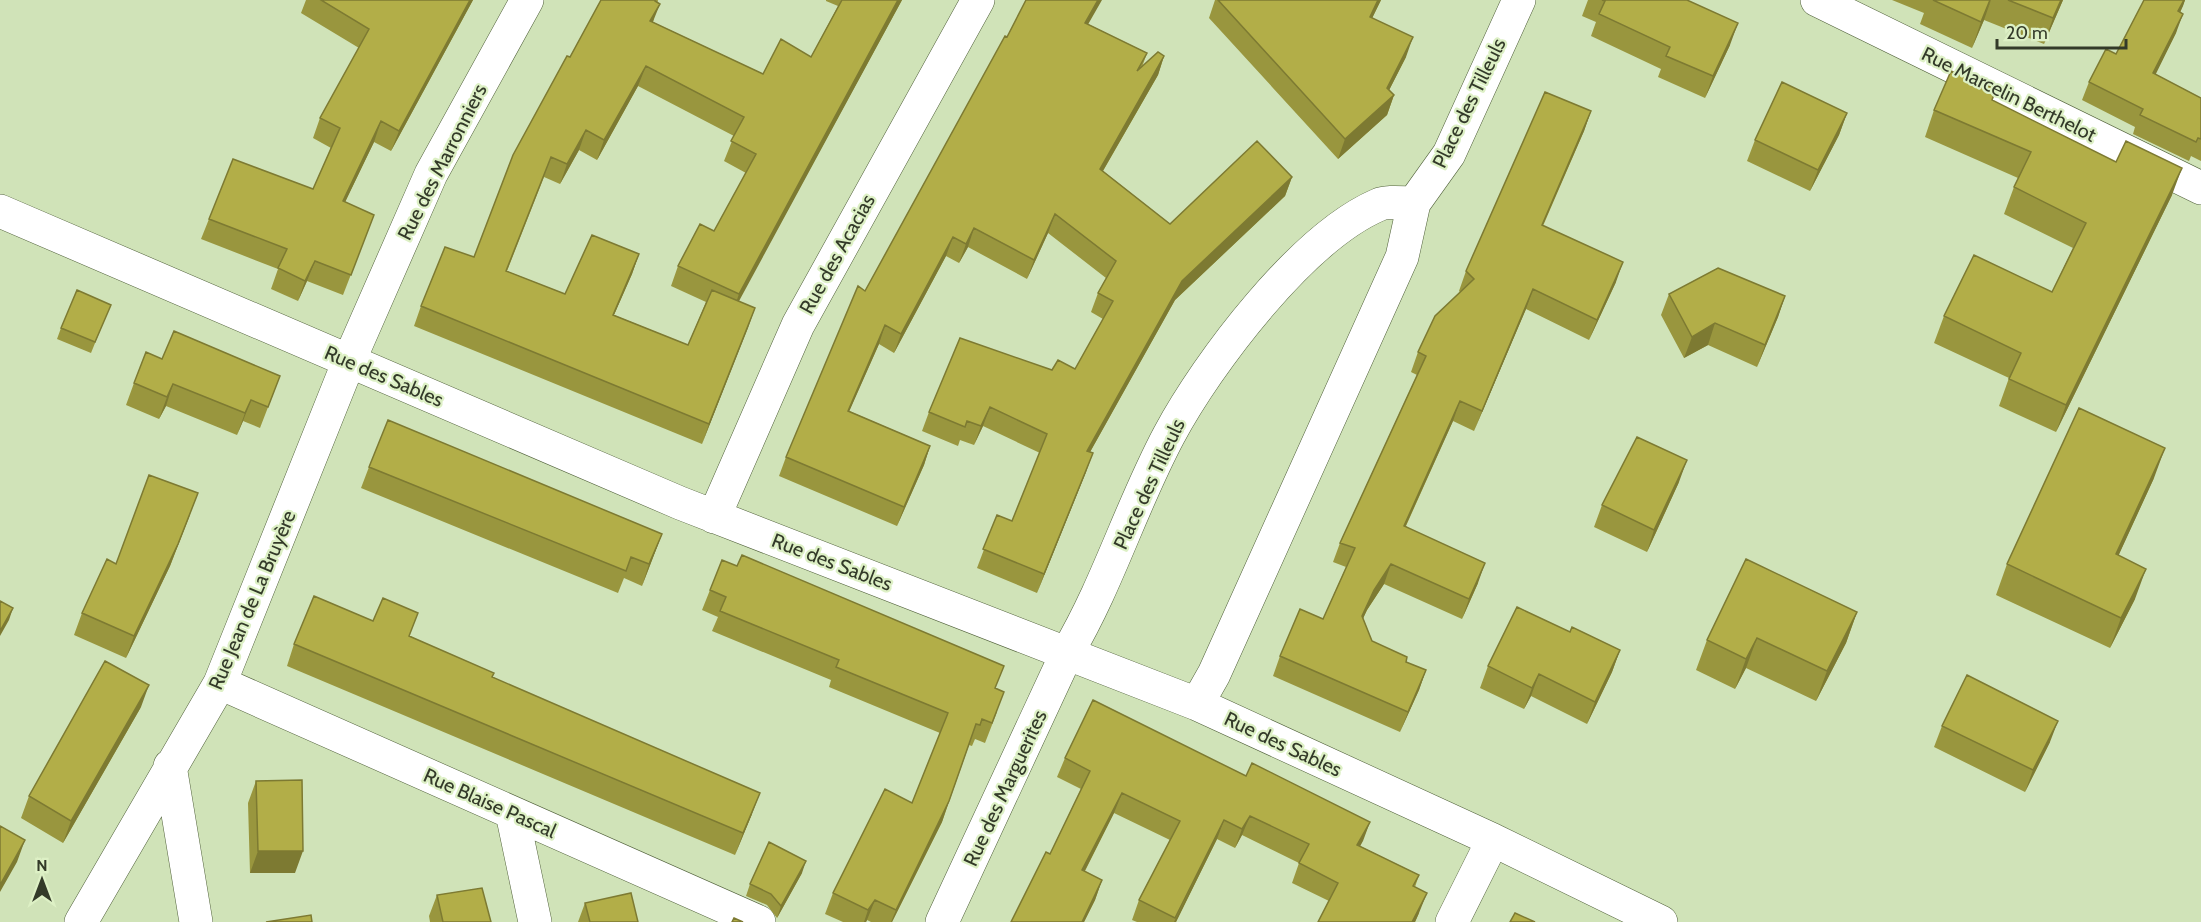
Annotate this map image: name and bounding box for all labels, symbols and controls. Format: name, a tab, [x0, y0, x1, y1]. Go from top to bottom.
scale bar	[1997, 12, 2126, 50]
text: 20 m	[2006, 22, 2048, 44]
street label: Place des Tilleuls	[1427, 34, 1511, 172]
street label: Rue Marcelin Berthelot	[1918, 41, 2100, 147]
street label: Rue des Marronniers	[392, 80, 492, 244]
street label: Rue des Acacias	[794, 190, 880, 318]
street label: Rue des Sables	[321, 340, 447, 412]
street label: Place des Tilleuls	[1108, 415, 1190, 553]
street label: Rue Jean de La Bruyère	[203, 507, 301, 693]
street label: Rue des Sables	[769, 528, 895, 596]
street label: Rue des Marguerites	[958, 706, 1052, 870]
street label: Rue des Sables	[1221, 706, 1345, 782]
street label: Rue Blaise Pascal	[420, 763, 560, 843]
north arrow	[12, 850, 72, 910]
text: N	[36, 856, 48, 875]

